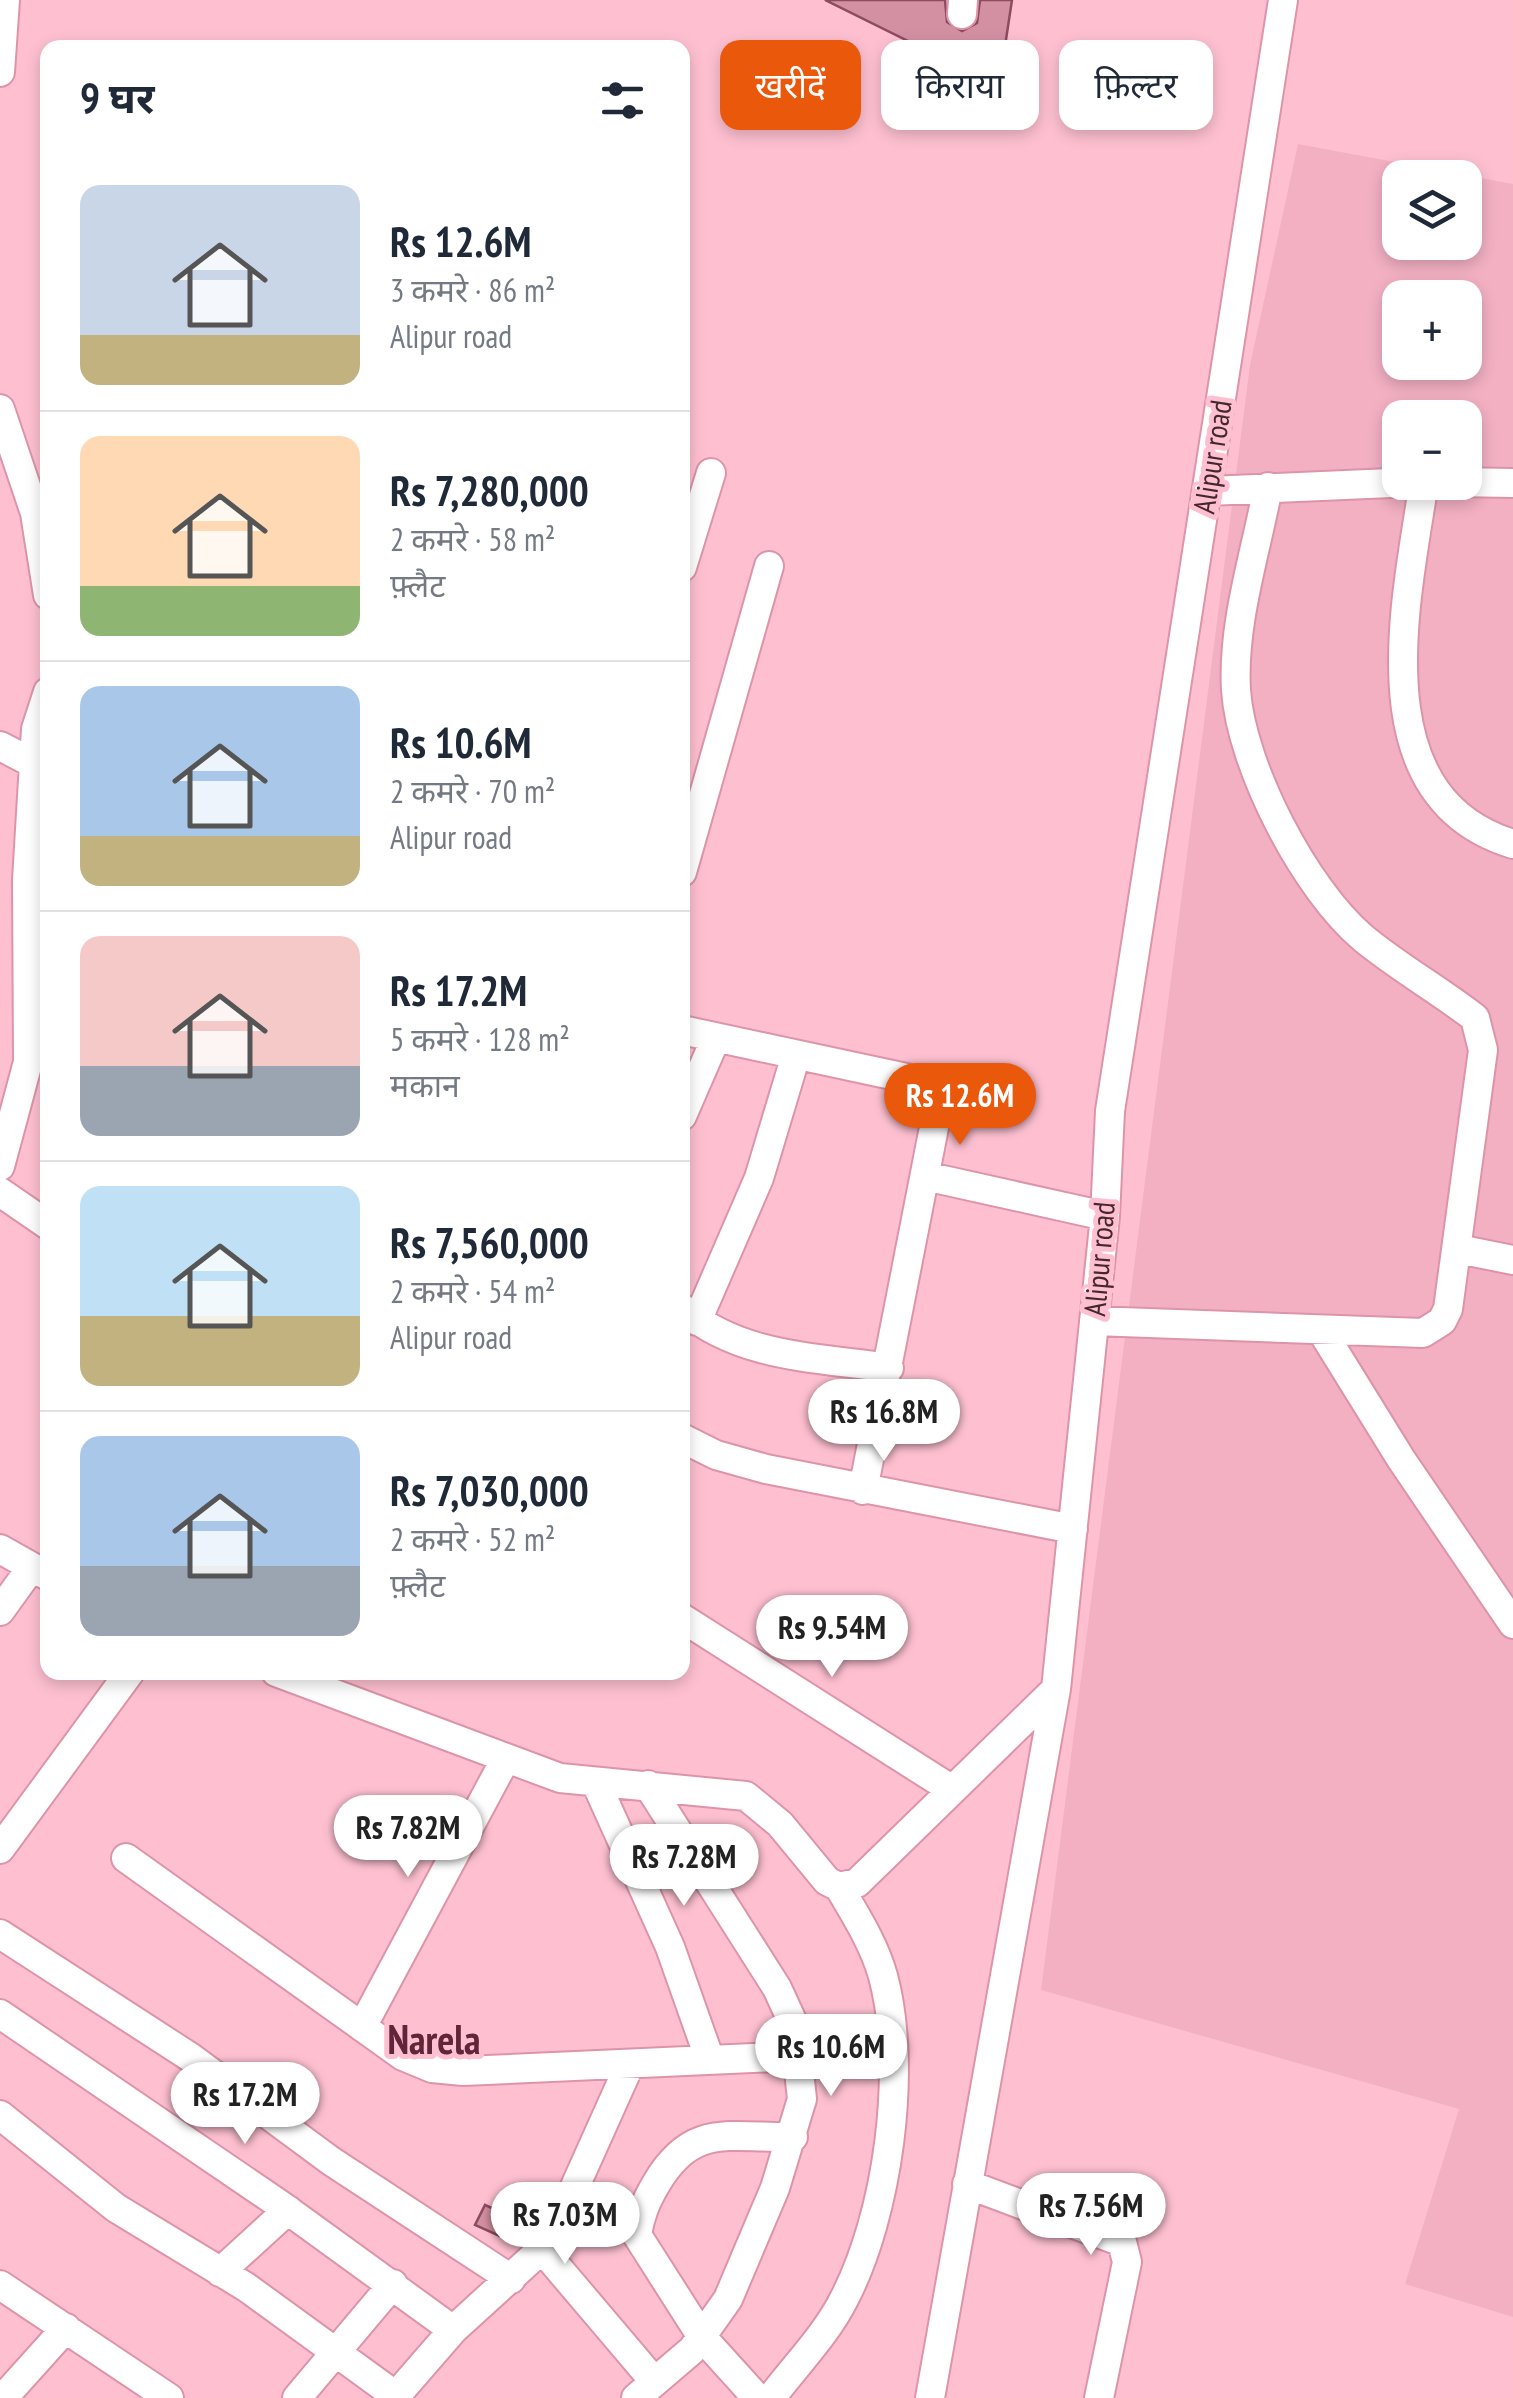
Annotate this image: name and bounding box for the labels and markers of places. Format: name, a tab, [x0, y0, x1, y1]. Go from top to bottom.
pin: Rs 12.6M	[857, 1063, 1063, 1148]
pin: Rs 16.8M	[781, 1379, 987, 1464]
pin: Rs 9.54M	[729, 1595, 935, 1680]
pin: Rs 7.82M	[305, 1795, 511, 1880]
pin: Rs 7.28M	[581, 1824, 787, 1909]
pin: Rs 10.6M	[728, 2014, 934, 2099]
pin: Rs 17.2M	[142, 2062, 348, 2147]
pin: Rs 7.56M	[988, 2173, 1194, 2258]
pin: Rs 7.03M	[462, 2182, 668, 2267]

